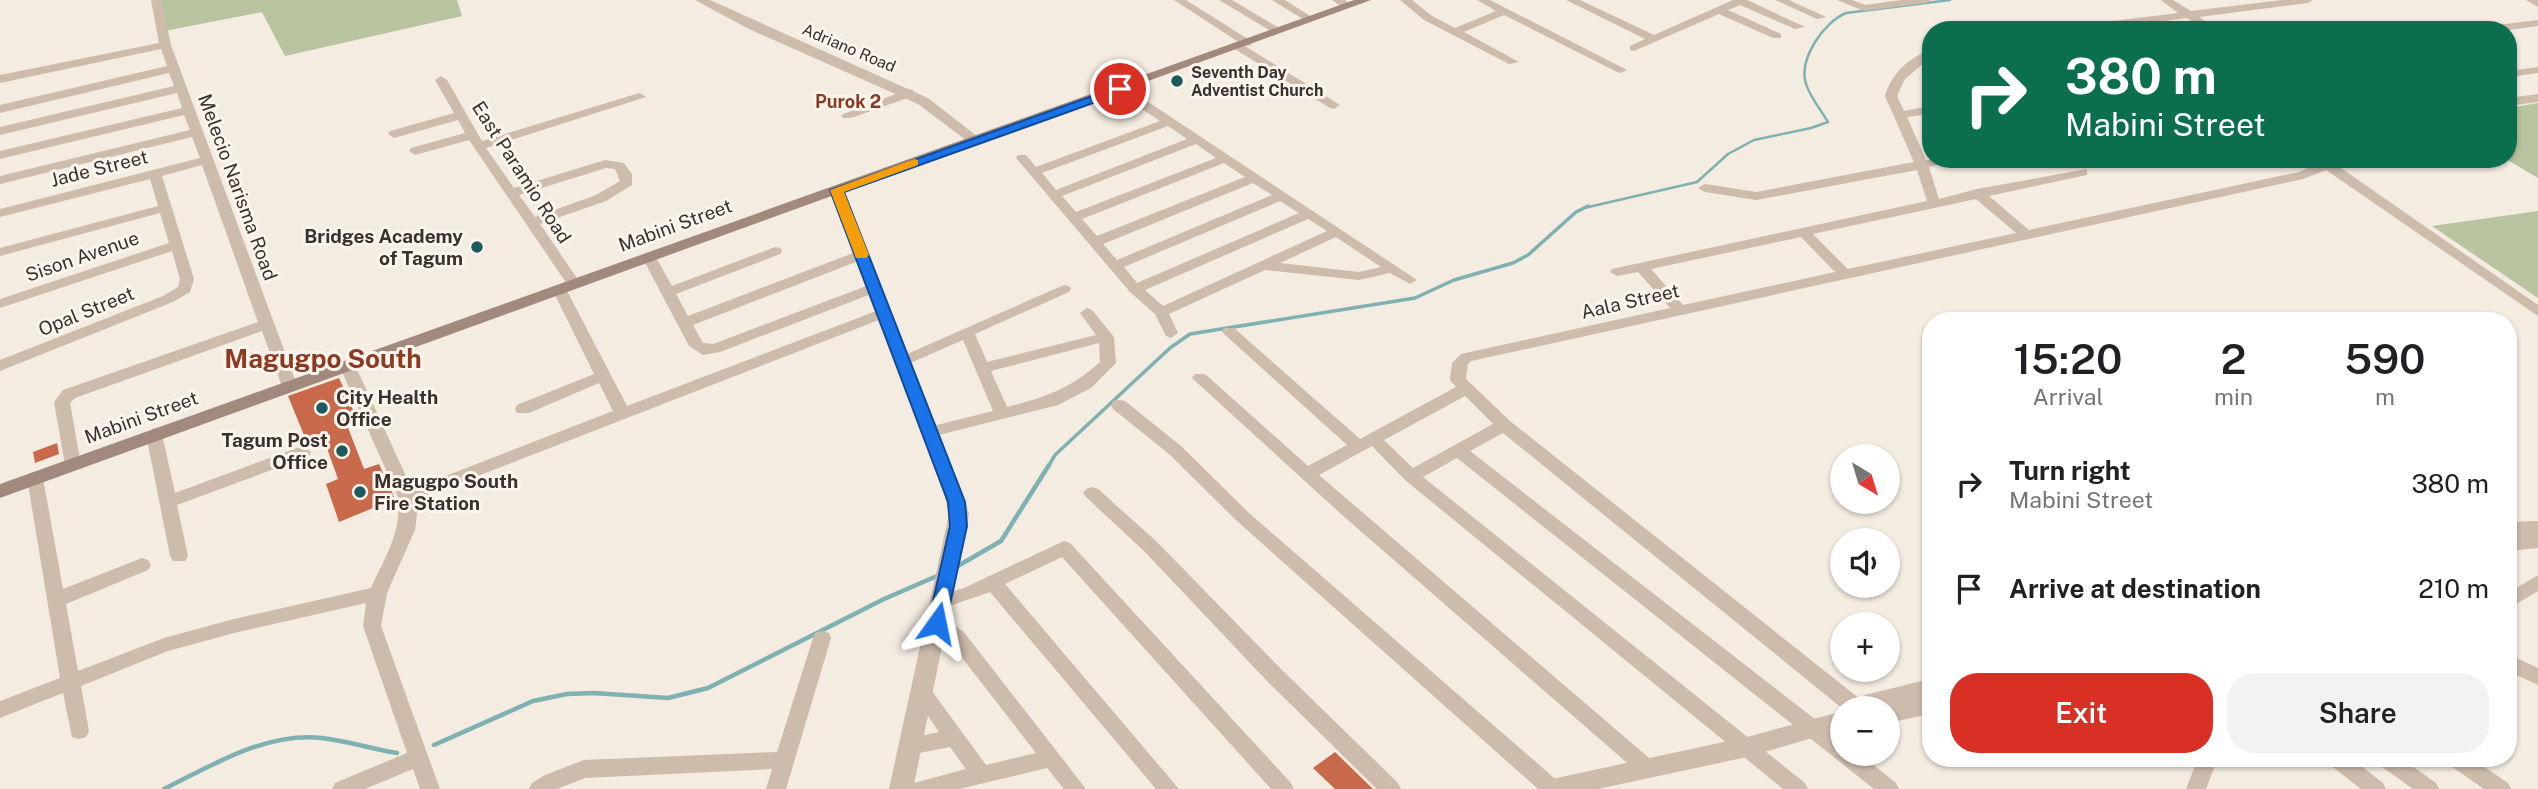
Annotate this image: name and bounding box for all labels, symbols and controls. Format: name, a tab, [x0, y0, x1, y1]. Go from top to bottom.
street label: Adriano Road	[799, 20, 899, 76]
text: 380 m	[2065, 47, 2217, 105]
icon: right	[1950, 49, 2041, 140]
pin	[1090, 59, 1150, 119]
place label: Seventh Day Adventist Church	[1191, 63, 1323, 100]
icon: arrive	[1101, 70, 1139, 108]
marker: Seventh Day Adventist Church	[1169, 73, 1185, 89]
street label: Melecio Narisma Road	[194, 91, 282, 283]
district label: Purok 2	[815, 91, 881, 112]
street label: East Paramio Road	[468, 97, 576, 247]
text: Mabini Street	[2065, 106, 2266, 143]
street label: Jade Street	[48, 145, 150, 191]
street label: Mabini Street	[615, 194, 735, 256]
place label: Bridges Academy of Tagum	[304, 225, 463, 269]
street label: Sison Avenue	[22, 226, 142, 286]
marker: Bridges Academy of Tagum	[469, 239, 485, 255]
street label: Aala Street	[1579, 279, 1681, 323]
street label: Opal Street	[35, 282, 137, 340]
text: 15:20	[2014, 334, 2122, 383]
text: 2	[2221, 334, 2246, 383]
text: 590	[2345, 334, 2425, 383]
district label: Magugpo South	[224, 343, 422, 374]
text: Arrival	[2032, 383, 2104, 410]
text: min	[2214, 383, 2253, 410]
text: m	[2375, 383, 2395, 410]
street label: Mabini Street	[81, 386, 201, 448]
place label: City Health Office	[336, 386, 438, 430]
marker: City Health Office	[314, 400, 330, 416]
place label: Tagum Post Office	[221, 429, 328, 473]
marker: Tagum Post Office	[334, 443, 350, 459]
north arrow	[1830, 444, 1900, 514]
map controls	[1830, 444, 1900, 766]
text: Turn right	[2009, 455, 2131, 486]
icon: right	[1950, 465, 1988, 503]
text: 380 m	[2411, 468, 2489, 499]
place label: Magugpo South Fire Station	[374, 470, 518, 514]
marker: Magugpo South Fire Station	[352, 484, 368, 500]
text: Mabini Street	[2009, 486, 2153, 513]
button: sound	[1830, 528, 1900, 598]
icon: arrive	[1950, 570, 1988, 608]
text: Arrive at destination	[2009, 573, 2261, 604]
text: 210 m	[2418, 573, 2489, 604]
position arrow	[900, 586, 974, 660]
button: +	[1830, 612, 1900, 682]
button: Exit	[1950, 673, 2213, 753]
button: Share	[2227, 673, 2489, 753]
button: −	[1830, 696, 1900, 766]

